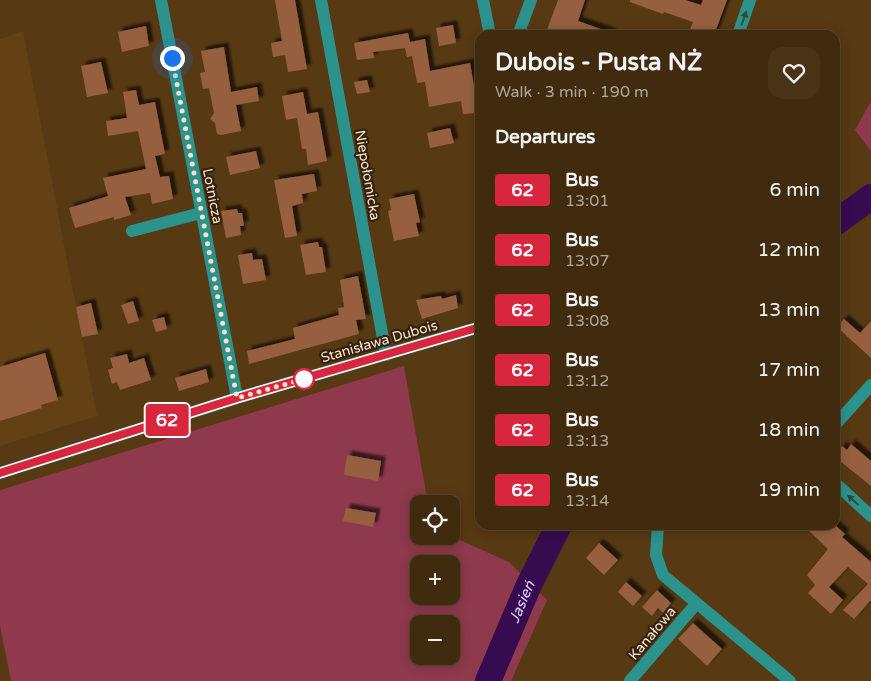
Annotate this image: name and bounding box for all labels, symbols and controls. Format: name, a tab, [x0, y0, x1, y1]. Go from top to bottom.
one-way arrow	[741, 10, 748, 25]
your location	[160, 46, 185, 71]
button: heart	[768, 47, 820, 99]
text: Dubois - Pusta NŻ	[495, 48, 702, 77]
text: Walk · 3 min · 190 m	[495, 82, 649, 102]
text: Departures	[495, 126, 595, 148]
street label: Niepołomicka	[351, 129, 384, 221]
street label: Lotnicza	[199, 167, 226, 225]
text: Bus	[565, 169, 599, 191]
text: 62	[511, 179, 534, 201]
text: 6 min	[769, 179, 820, 201]
text: 13:01	[565, 191, 609, 211]
text: Bus	[565, 229, 599, 251]
text: 62	[511, 239, 534, 261]
text: 12 min	[757, 239, 820, 261]
text: 13:07	[565, 251, 609, 271]
text: Bus	[565, 289, 599, 311]
text: 62	[511, 299, 534, 321]
text: 13 min	[757, 299, 820, 321]
text: 13:08	[565, 311, 609, 331]
street label: Stanisława Dubois	[319, 317, 440, 366]
text: Bus	[565, 349, 599, 371]
text: 62	[511, 359, 534, 381]
text: 17 min	[757, 359, 820, 381]
unlabelled marker	[293, 368, 315, 390]
text: 13:12	[565, 371, 609, 391]
line badge: 62	[144, 404, 190, 436]
text: 62	[156, 409, 178, 431]
text: Bus	[565, 409, 599, 431]
text: 62	[511, 419, 534, 441]
text: 18 min	[757, 419, 820, 441]
text: 13:13	[565, 431, 609, 451]
text: Bus	[565, 469, 599, 491]
text: 62	[511, 479, 534, 501]
text: 19 min	[757, 479, 820, 501]
text: 13:14	[565, 491, 609, 511]
one-way arrow	[847, 494, 860, 505]
map controls	[410, 495, 460, 665]
button: locate	[410, 495, 460, 545]
button: +	[410, 555, 460, 605]
water label: Jasień	[505, 577, 539, 626]
street label: Kanałowa	[625, 603, 680, 664]
button: −	[410, 615, 460, 665]

